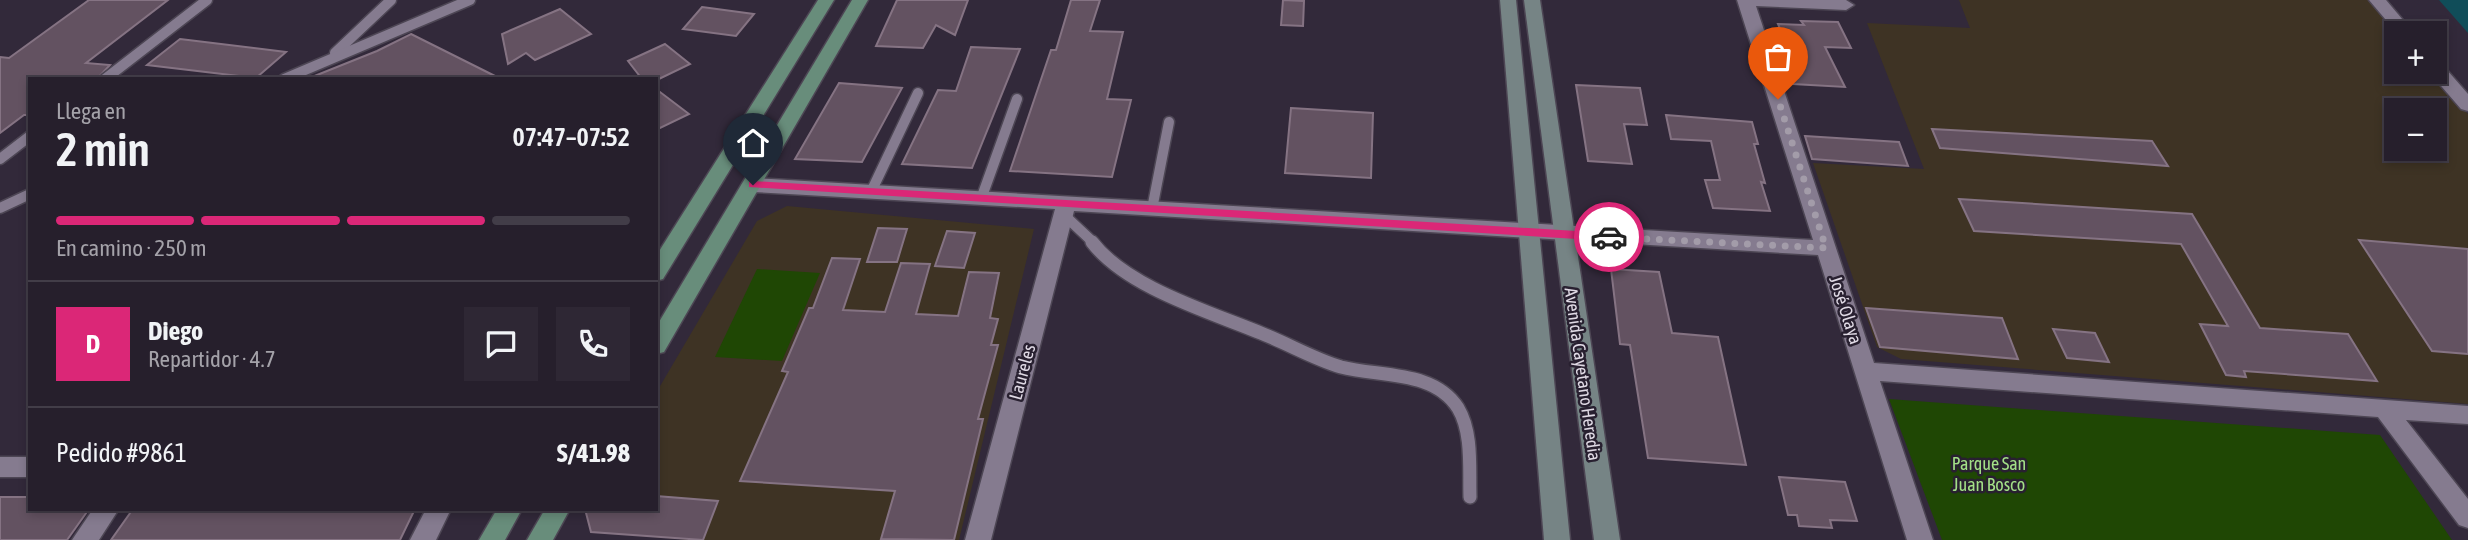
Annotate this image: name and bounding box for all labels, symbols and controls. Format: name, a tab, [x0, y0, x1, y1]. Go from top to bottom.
map controls	[2384, 21, 2447, 161]
button: +	[2384, 21, 2447, 84]
pin	[1748, 27, 1808, 99]
icon: bag	[1759, 38, 1797, 76]
text: Llega en	[56, 98, 126, 124]
button: −	[2384, 98, 2447, 161]
pin	[723, 113, 783, 185]
text: 07:47–07:52	[513, 122, 630, 152]
text: 2 min	[56, 123, 150, 176]
icon: home	[734, 124, 772, 162]
courier	[1574, 202, 1644, 272]
icon: car	[1590, 218, 1628, 256]
text: En camino · 250 m	[56, 235, 207, 261]
street label: José Olaya	[1825, 273, 1867, 347]
street label: Avenida Cayetano Heredia	[1560, 286, 1606, 462]
button: chat	[464, 307, 538, 381]
button: phone	[556, 307, 630, 381]
text: Diego	[148, 316, 203, 346]
text: D	[86, 329, 100, 359]
street label: Laureles	[1005, 342, 1039, 402]
text: Repartidor · 4.7	[148, 346, 275, 372]
text: Pedido #9861	[56, 438, 187, 468]
text: S/41.98	[557, 438, 630, 468]
park label: Parque San Juan Bosco	[1952, 453, 2026, 495]

